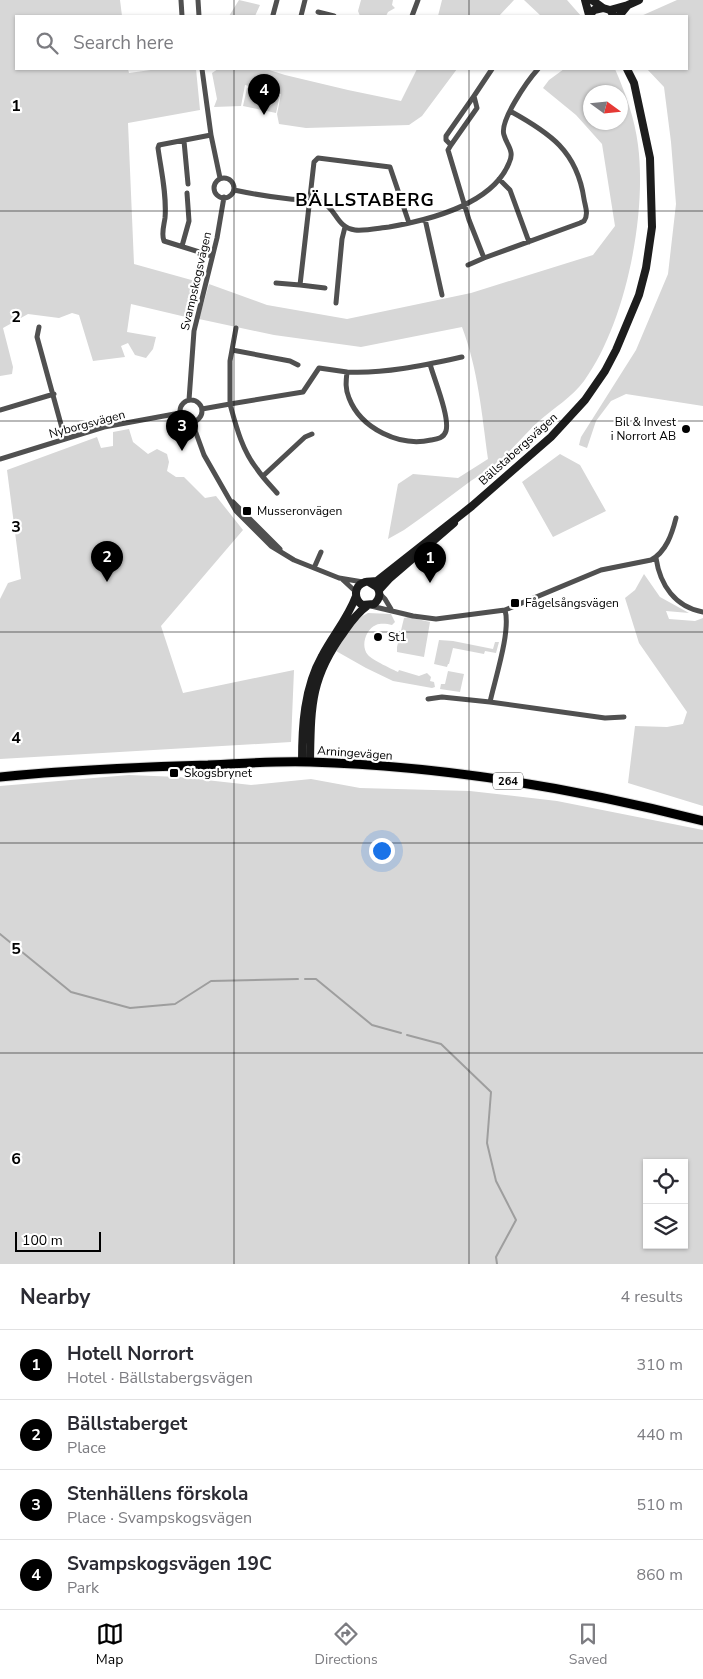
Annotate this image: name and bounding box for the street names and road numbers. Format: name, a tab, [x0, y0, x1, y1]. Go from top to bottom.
street label: Svampskogsvägen	[177, 230, 215, 332]
street label: Nyborgsvägen	[47, 406, 127, 442]
street label: Bällstabergsvägen	[475, 409, 561, 489]
street label: Arningevägen	[317, 742, 393, 764]
road number: 264	[493, 772, 523, 789]

